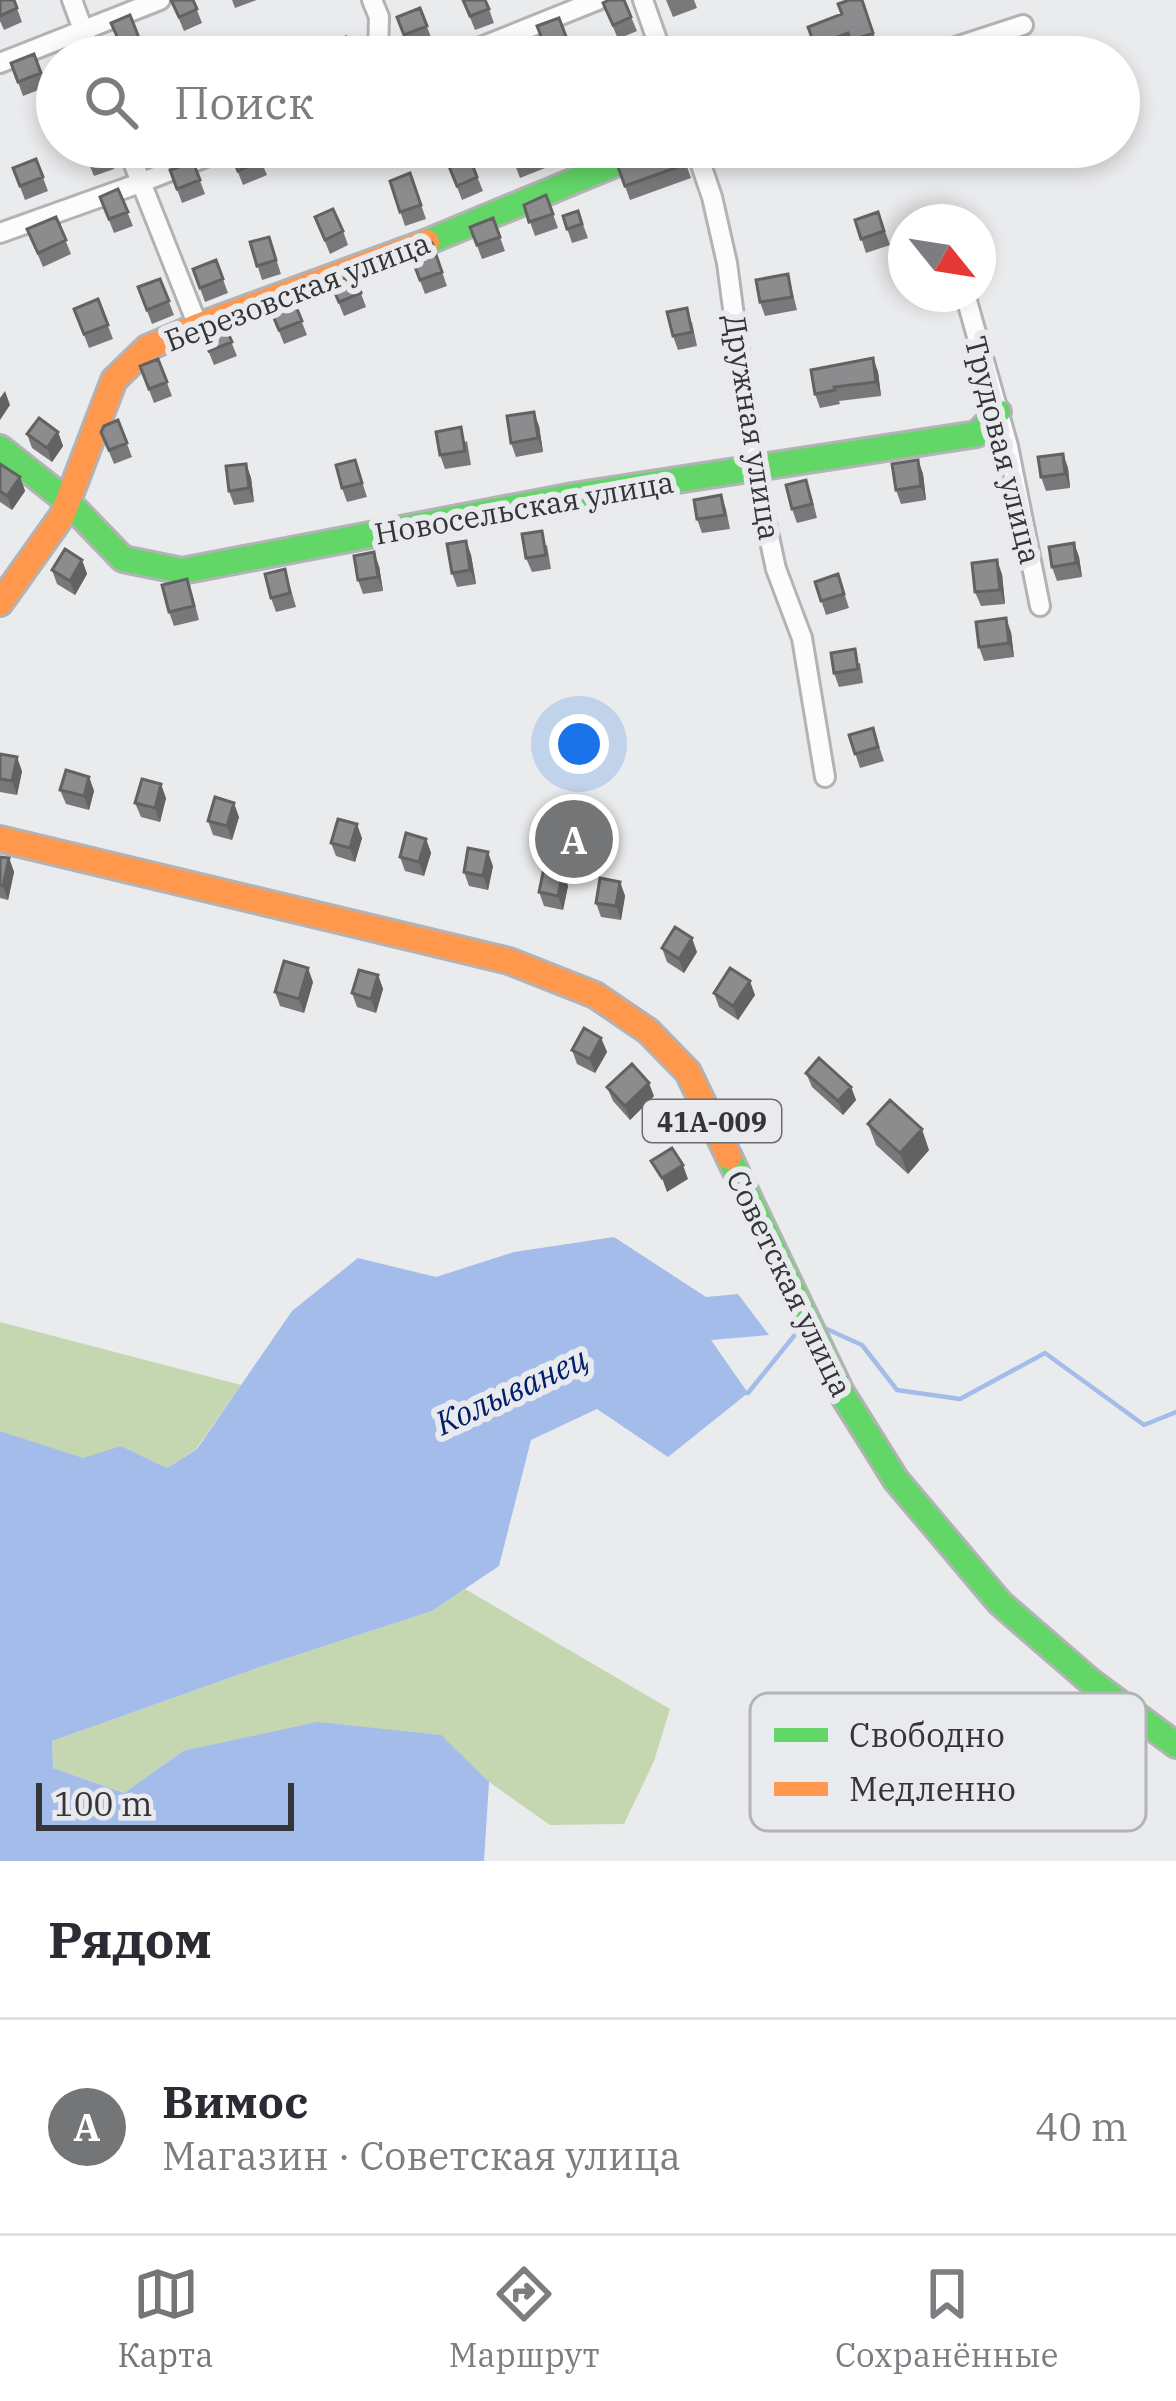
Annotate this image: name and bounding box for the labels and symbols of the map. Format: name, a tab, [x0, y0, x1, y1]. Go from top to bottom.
north arrow	[888, 204, 996, 312]
street label: Березовская улица	[159, 222, 435, 360]
street label: Дружная улица	[716, 311, 790, 543]
street label: Трудовая улица	[957, 332, 1051, 568]
street label: Новосельская улица	[371, 461, 677, 553]
your location	[549, 714, 609, 774]
pin: A	[535, 794, 613, 884]
road number: 41А-009	[643, 1100, 781, 1142]
street label: Советская улица	[718, 1163, 862, 1403]
water label: Колыванец	[427, 1336, 594, 1444]
legend	[750, 1693, 1146, 1831]
text: Свободно	[849, 1713, 1005, 1756]
text: Медленно	[849, 1767, 1016, 1810]
scale bar	[36, 1777, 294, 1830]

